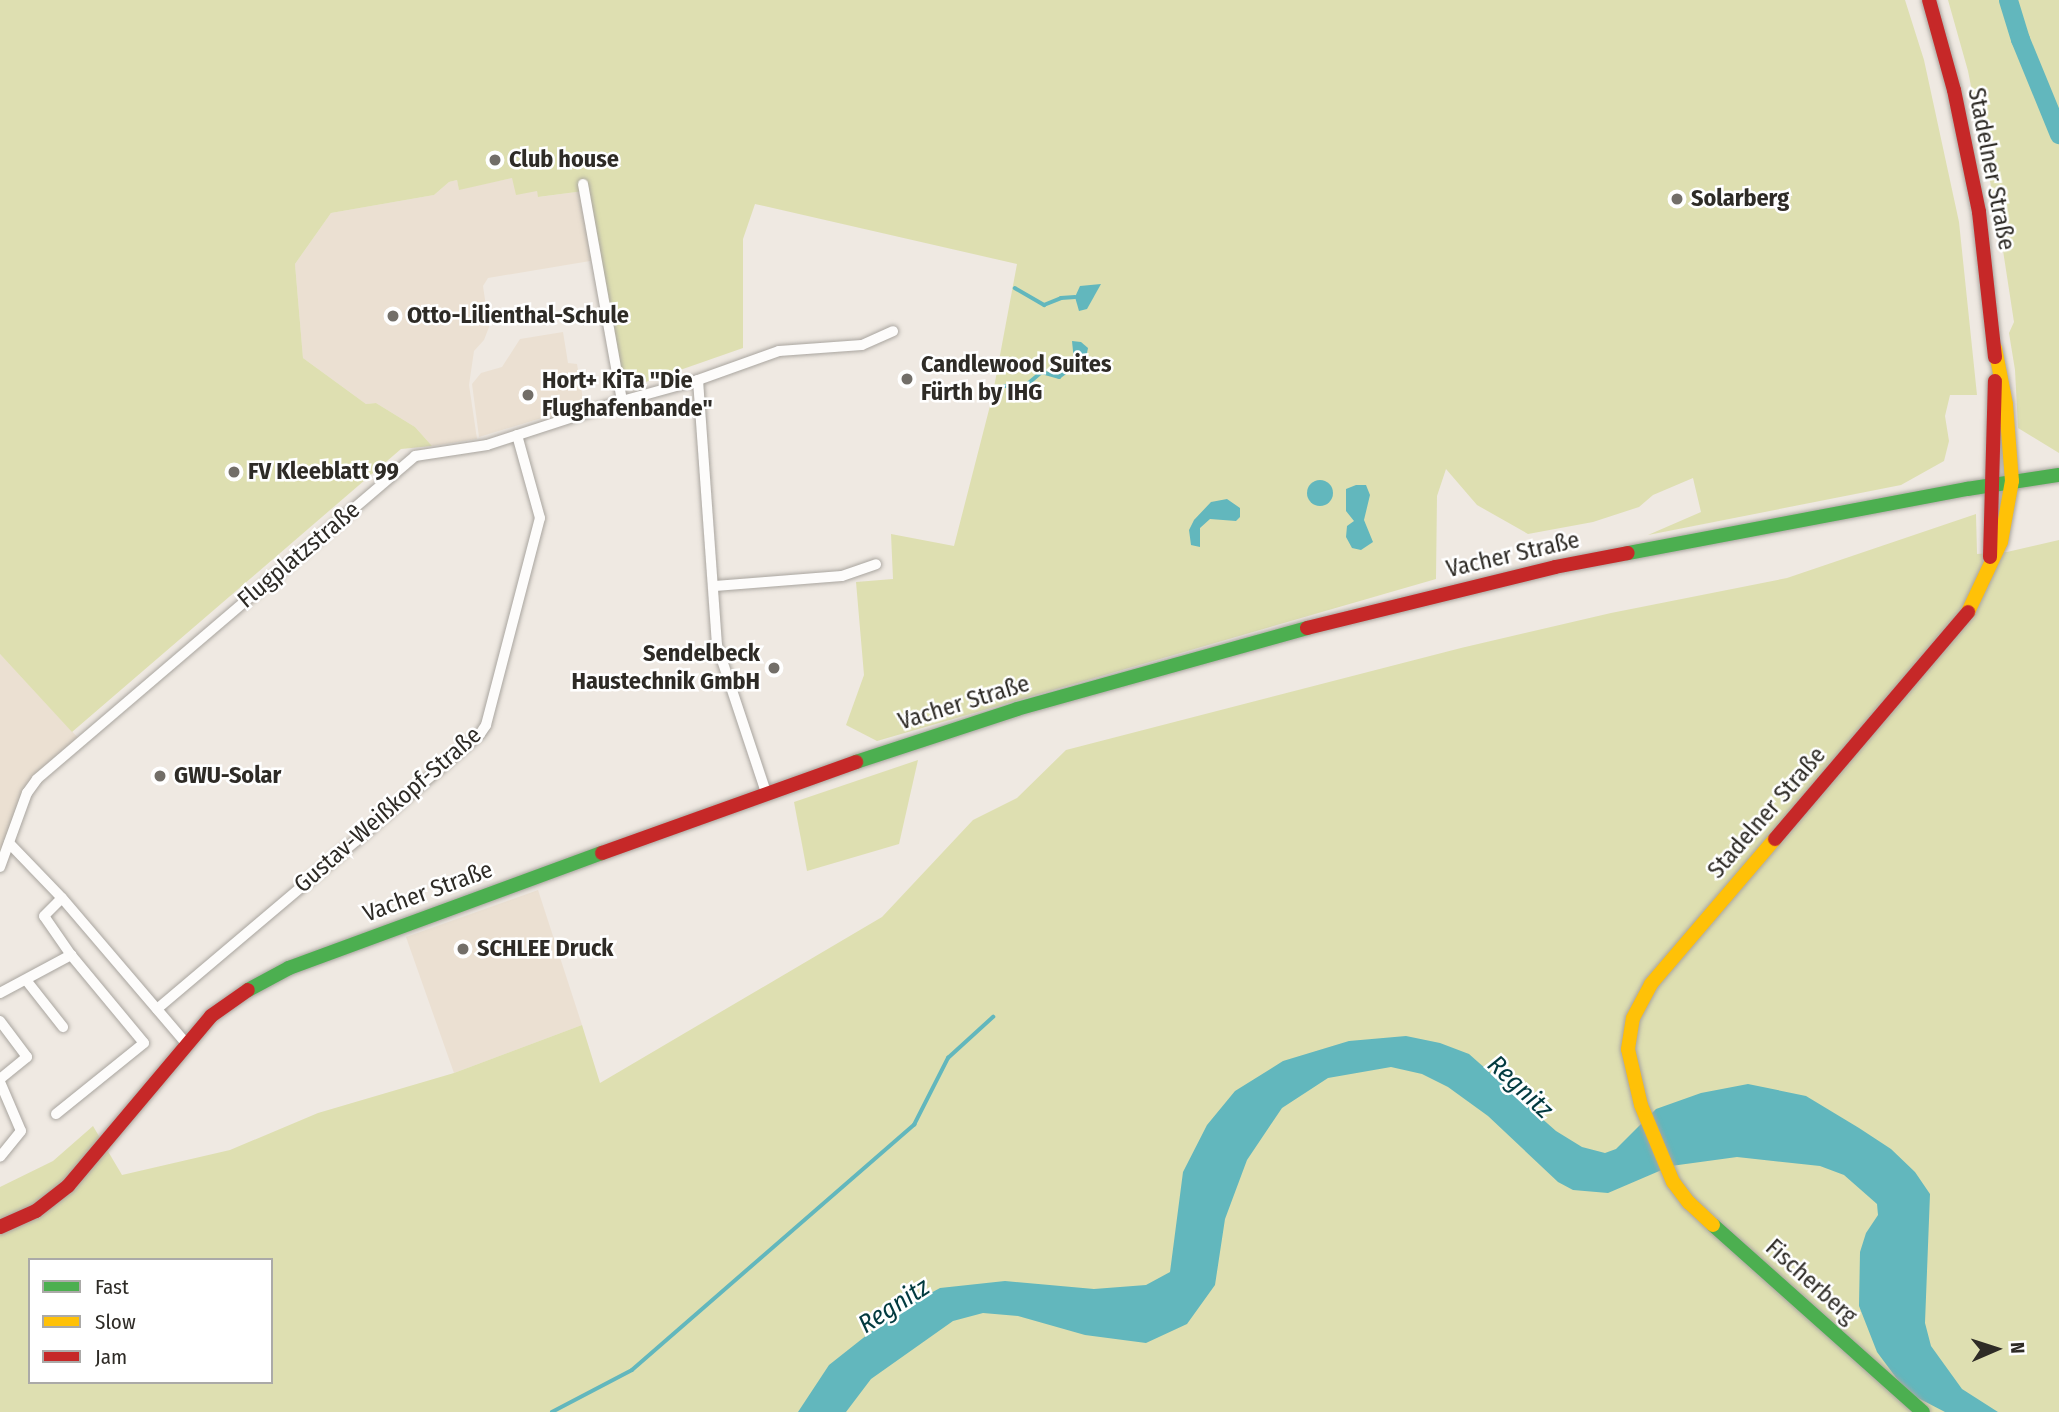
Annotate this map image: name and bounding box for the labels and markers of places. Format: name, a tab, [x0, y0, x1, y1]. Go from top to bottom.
place label: Club house	[509, 146, 619, 174]
marker: Club house	[487, 152, 503, 168]
place label: Solarberg	[1691, 185, 1789, 213]
marker: Solarberg	[1669, 191, 1685, 207]
place label: Otto-Lilienthal-Schule	[407, 302, 629, 330]
marker: Otto-Lilienthal-Schule	[385, 308, 401, 324]
place label: Candlewood Suites Fürth by IHG	[921, 351, 1112, 407]
place label: Hort+ KiTa "Die Flughafenbande"	[542, 367, 713, 423]
marker: Candlewood Suites Fürth by IHG	[899, 371, 915, 387]
marker: Hort+ KiTa "Die Flughafenbande"	[520, 387, 536, 403]
place label: FV Kleeblatt 99	[248, 458, 399, 486]
marker: FV Kleeblatt 99	[226, 464, 242, 480]
place label: Sendelbeck Haustechnik GmbH	[571, 640, 760, 696]
marker: Sendelbeck Haustechnik GmbH	[766, 660, 782, 676]
place label: GWU-Solar	[174, 762, 281, 790]
marker: GWU-Solar	[152, 768, 168, 784]
place label: SCHLEE Druck	[477, 935, 614, 963]
marker: SCHLEE Druck	[455, 941, 471, 957]

